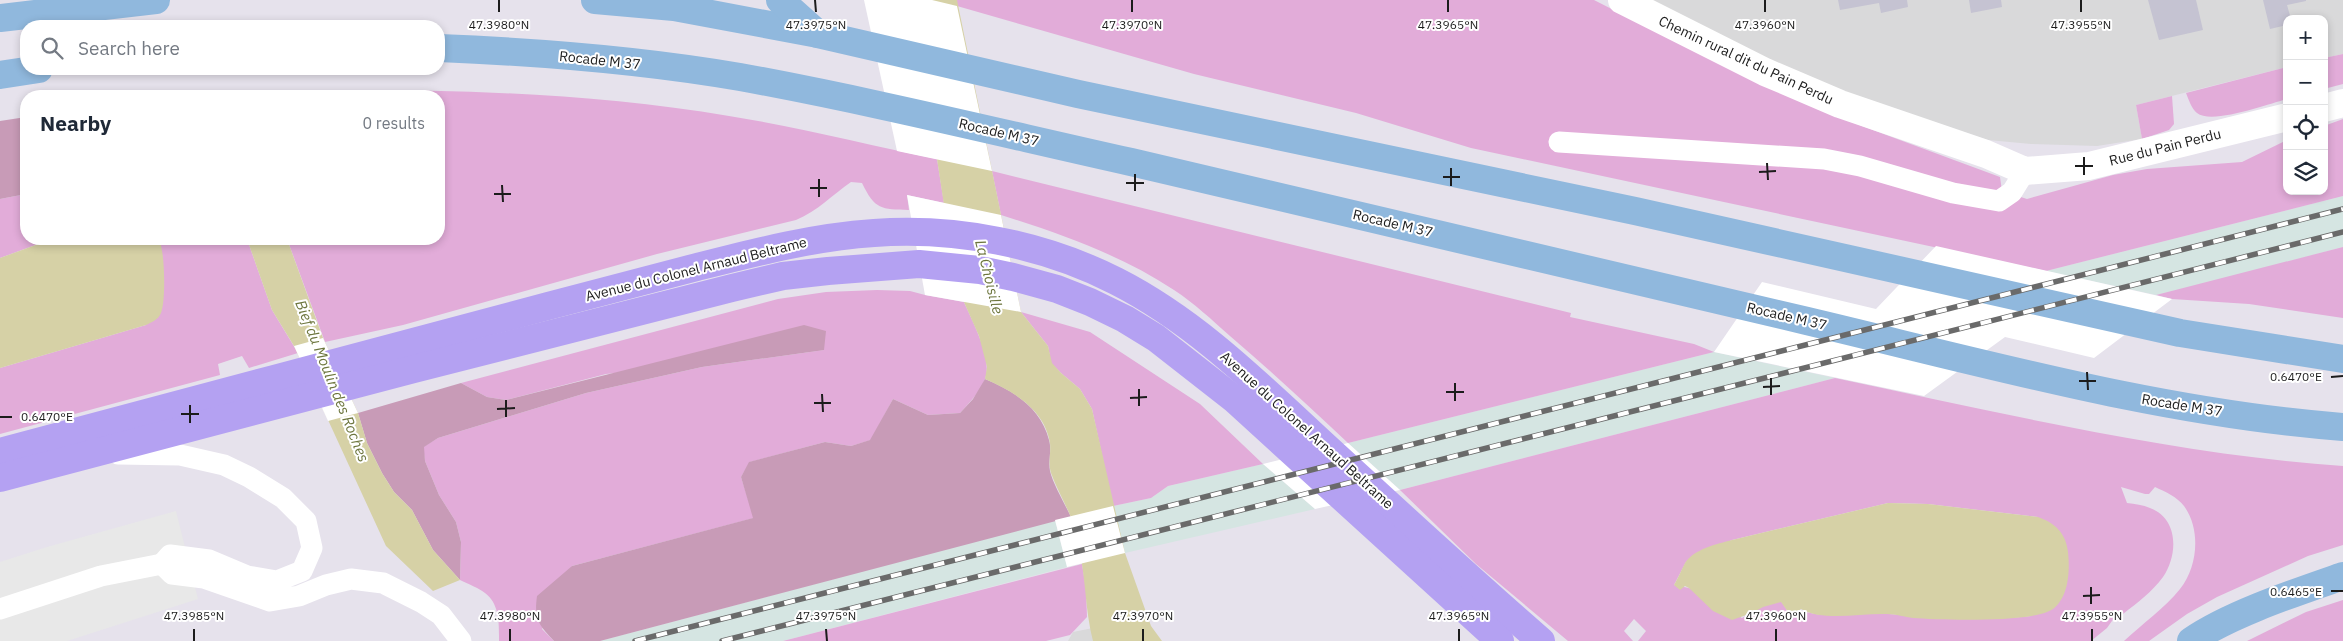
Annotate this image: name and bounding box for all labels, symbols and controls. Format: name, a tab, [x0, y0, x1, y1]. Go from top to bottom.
street label: Chemin rural dit du Pain Perdu	[1656, 12, 1836, 108]
map controls	[2283, 15, 2328, 195]
button: +	[2283, 15, 2328, 60]
text: 47.3980°N	[469, 17, 529, 32]
text: 47.3975°N	[786, 17, 846, 32]
text: 47.3970°N	[1102, 17, 1162, 32]
text: 47.3965°N	[1418, 17, 1478, 32]
text: 47.3960°N	[1735, 17, 1795, 32]
text: 47.3955°N	[2051, 17, 2111, 32]
search box	[20, 20, 445, 75]
icon: search	[38, 34, 66, 62]
text: Search here	[78, 36, 180, 60]
street label: Rocade M 37	[558, 47, 642, 73]
button: −	[2283, 60, 2328, 105]
button: locate	[2283, 105, 2328, 150]
text: Nearby	[40, 109, 111, 137]
text: 0 results	[362, 113, 425, 133]
street label: Rocade M 37	[957, 114, 1041, 150]
street label: Rue du Pain Perdu	[2107, 124, 2223, 170]
button: layers	[2283, 150, 2328, 195]
street label: Rocade M 37	[1351, 205, 1435, 241]
street label: Avenue du Colonel Arnaud Beltrame	[584, 233, 809, 305]
water label: La Choisille	[971, 238, 1008, 316]
water label: Bief du Moulin des Roches	[291, 297, 374, 465]
street label: Rocade M 37	[1745, 298, 1829, 334]
street label: Avenue du Colonel Arnaud Beltrame	[1217, 347, 1398, 513]
text: 0.6470°E	[2270, 369, 2322, 384]
street label: Rocade M 37	[2140, 390, 2224, 420]
text: 0.6470°E	[21, 409, 73, 424]
text: 0.6465°E	[2270, 584, 2322, 599]
text: 47.3985°N	[164, 608, 224, 623]
text: 47.3980°N	[480, 608, 540, 623]
text: 47.3975°N	[796, 608, 856, 623]
text: 47.3970°N	[1113, 608, 1173, 623]
text: 47.3965°N	[1429, 608, 1489, 623]
text: 47.3960°N	[1746, 608, 1806, 623]
text: 47.3955°N	[2062, 608, 2122, 623]

